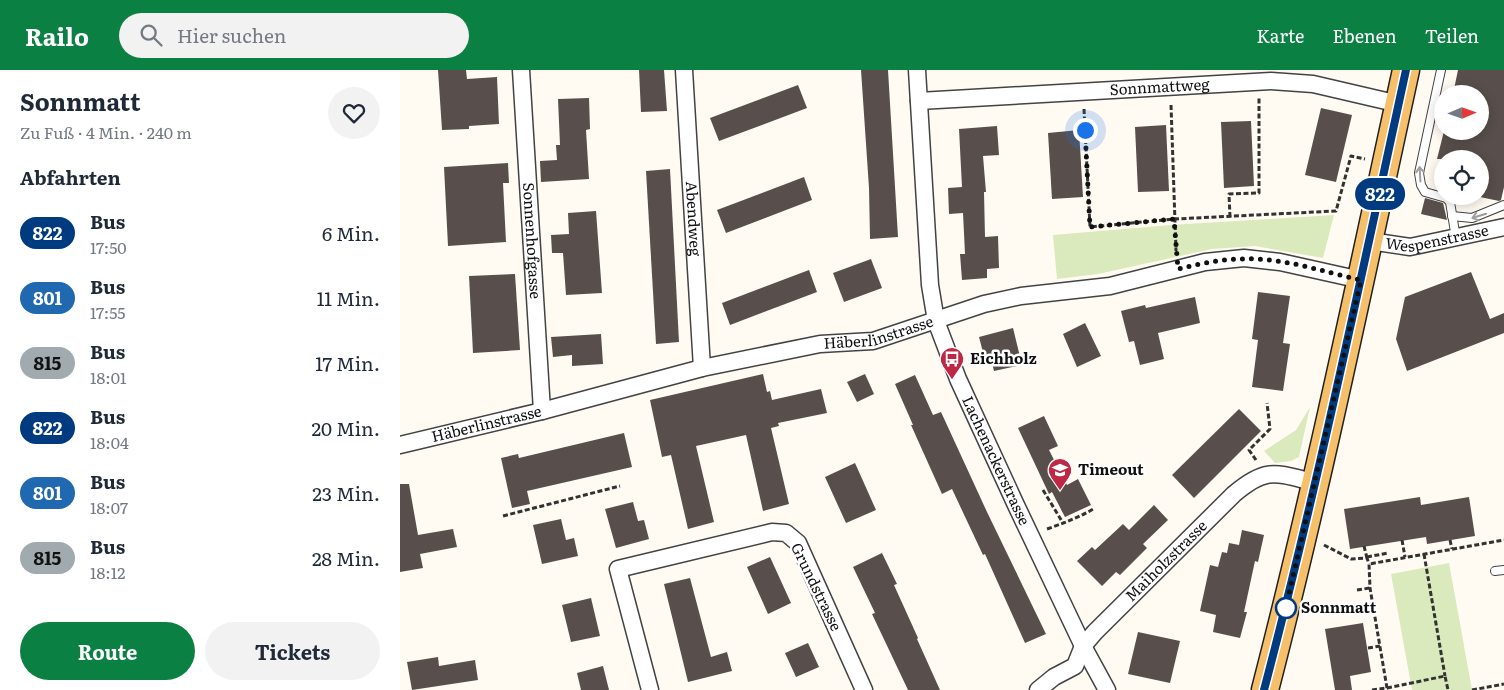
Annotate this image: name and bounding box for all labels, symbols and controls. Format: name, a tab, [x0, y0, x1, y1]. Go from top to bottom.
search box	[119, 13, 469, 58]
text: Railo	[25, 18, 89, 53]
icon: search	[137, 21, 165, 49]
text: Hier suchen	[177, 21, 286, 49]
text: Karte	[1257, 22, 1304, 49]
text: Ebenen	[1332, 22, 1397, 49]
text: Teilen	[1425, 22, 1479, 49]
street label: Sonnmattweg	[1109, 71, 1211, 100]
text: Sonnmatt	[20, 83, 141, 118]
north arrow	[1434, 85, 1489, 140]
map controls	[1434, 85, 1489, 205]
button: heart	[328, 87, 380, 139]
your location	[1073, 118, 1098, 143]
text: Zu Fuß · 4 Min. · 240 m	[20, 120, 192, 144]
button: locate	[1434, 150, 1489, 205]
text: Abfahrten	[20, 163, 121, 191]
one-way arrow	[1415, 166, 1424, 182]
line badge: 822	[1351, 178, 1409, 210]
street label: Abendweg	[681, 180, 708, 257]
text: 822	[1365, 180, 1395, 207]
street label: Sonnenhofgasse	[518, 182, 548, 300]
text: Bus	[90, 207, 125, 235]
one-way arrow	[1471, 211, 1487, 221]
street label: Wespenstrasse	[1384, 218, 1491, 257]
text: 822	[33, 219, 62, 246]
text: 6 Min.	[322, 219, 380, 247]
text: 17:50	[90, 235, 127, 259]
text: Bus	[90, 272, 125, 300]
text: 801	[33, 284, 62, 311]
text: 11 Min.	[317, 284, 380, 312]
text: 17:55	[90, 300, 125, 324]
street label: Häberlinstrasse	[823, 309, 936, 354]
text: Bus	[90, 337, 125, 365]
bus stop icon: Eichholz	[939, 346, 965, 380]
place label: Eichholz	[970, 346, 1037, 369]
text: 815	[34, 349, 61, 376]
text: 17 Min.	[315, 349, 380, 377]
text: 18:01	[90, 365, 126, 389]
street label: Lachenackerstrasse	[957, 392, 1037, 529]
street label: Häberlinstrasse	[429, 399, 544, 447]
text: Bus	[90, 402, 125, 430]
text: 822	[33, 414, 62, 441]
text: 20 Min.	[311, 414, 380, 442]
text: 18:04	[90, 430, 129, 454]
school or university icon: Timeout	[1047, 457, 1073, 491]
place label: Timeout	[1078, 457, 1144, 480]
text: Bus	[90, 467, 125, 495]
text: 801	[33, 479, 62, 506]
text: 23 Min.	[312, 479, 380, 507]
text: 18:07	[90, 495, 128, 519]
street label: Maiholzstrasse	[1119, 514, 1212, 606]
text: Bus	[90, 532, 125, 560]
street label: Grundstrasse	[786, 538, 849, 635]
text: 815	[34, 544, 61, 571]
text: 28 Min.	[312, 544, 380, 572]
text: 18:12	[90, 560, 125, 584]
place label: Sonnmatt	[1301, 595, 1377, 618]
marker: Sonnmatt	[1275, 597, 1297, 619]
button: Route	[20, 622, 195, 680]
button: Tickets	[205, 622, 380, 680]

